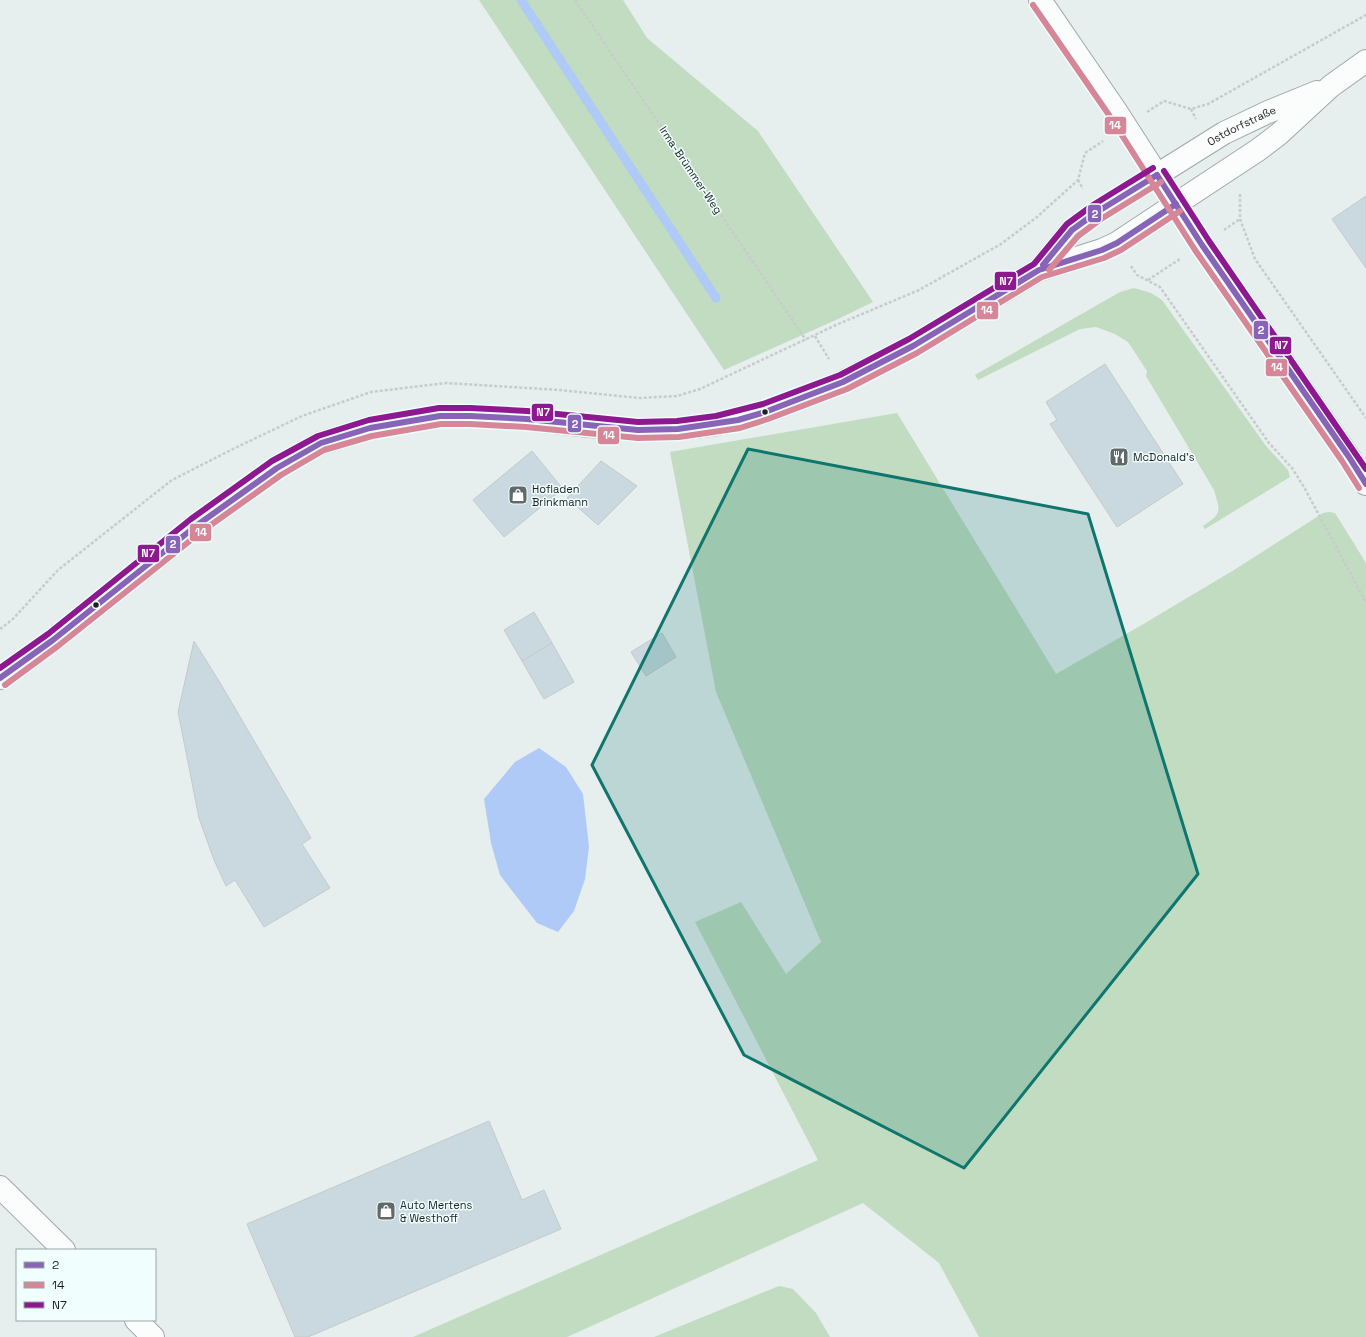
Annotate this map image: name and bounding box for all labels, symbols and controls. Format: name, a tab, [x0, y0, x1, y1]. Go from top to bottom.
street label: Ostdorfstraße	[1204, 103, 1278, 149]
line badge: 14	[1104, 116, 1127, 135]
text: 14	[1109, 118, 1121, 132]
street label: Irma-Brümmer-Weg	[656, 123, 726, 217]
line badge: 2	[1087, 204, 1102, 223]
text: 2	[1092, 207, 1099, 221]
line badge: N7	[994, 271, 1017, 291]
text: N7	[999, 274, 1013, 288]
line badge: 14	[976, 301, 999, 320]
text: 14	[981, 303, 993, 317]
line badge: 2	[1253, 320, 1269, 340]
text: 2	[1258, 323, 1265, 337]
line badge: N7	[1269, 336, 1292, 355]
text: N7	[1274, 338, 1288, 352]
line badge: 14	[1265, 358, 1288, 377]
text: 14	[1271, 360, 1283, 374]
line badge: N7	[531, 403, 554, 422]
text: N7	[536, 405, 550, 419]
unlabelled marker	[760, 407, 770, 417]
line badge: 2	[567, 414, 582, 433]
text: 2	[572, 417, 579, 431]
line badge: 14	[597, 426, 620, 445]
text: 14	[603, 428, 615, 442]
restaurant icon: McDonald's	[1108, 446, 1130, 468]
place label: McDonald's	[1133, 450, 1195, 464]
place label: Hofladen Brinkmann	[532, 482, 588, 509]
shop icon: Hofladen Brinkmann	[507, 484, 529, 506]
line badge: 14	[189, 523, 212, 542]
text: 14	[195, 525, 207, 539]
line badge: 2	[165, 535, 181, 554]
text: 2	[170, 537, 177, 551]
line badge: N7	[137, 544, 160, 563]
text: N7	[141, 546, 155, 560]
unlabelled marker	[91, 600, 101, 610]
place label: Auto Mertens & Westhoff	[400, 1198, 472, 1225]
shop icon: Auto Mertens & Westhoff	[375, 1200, 397, 1222]
legend	[16, 1249, 156, 1321]
text: 2	[52, 1257, 59, 1273]
text: 14	[52, 1277, 65, 1293]
text: N7	[52, 1297, 67, 1313]

